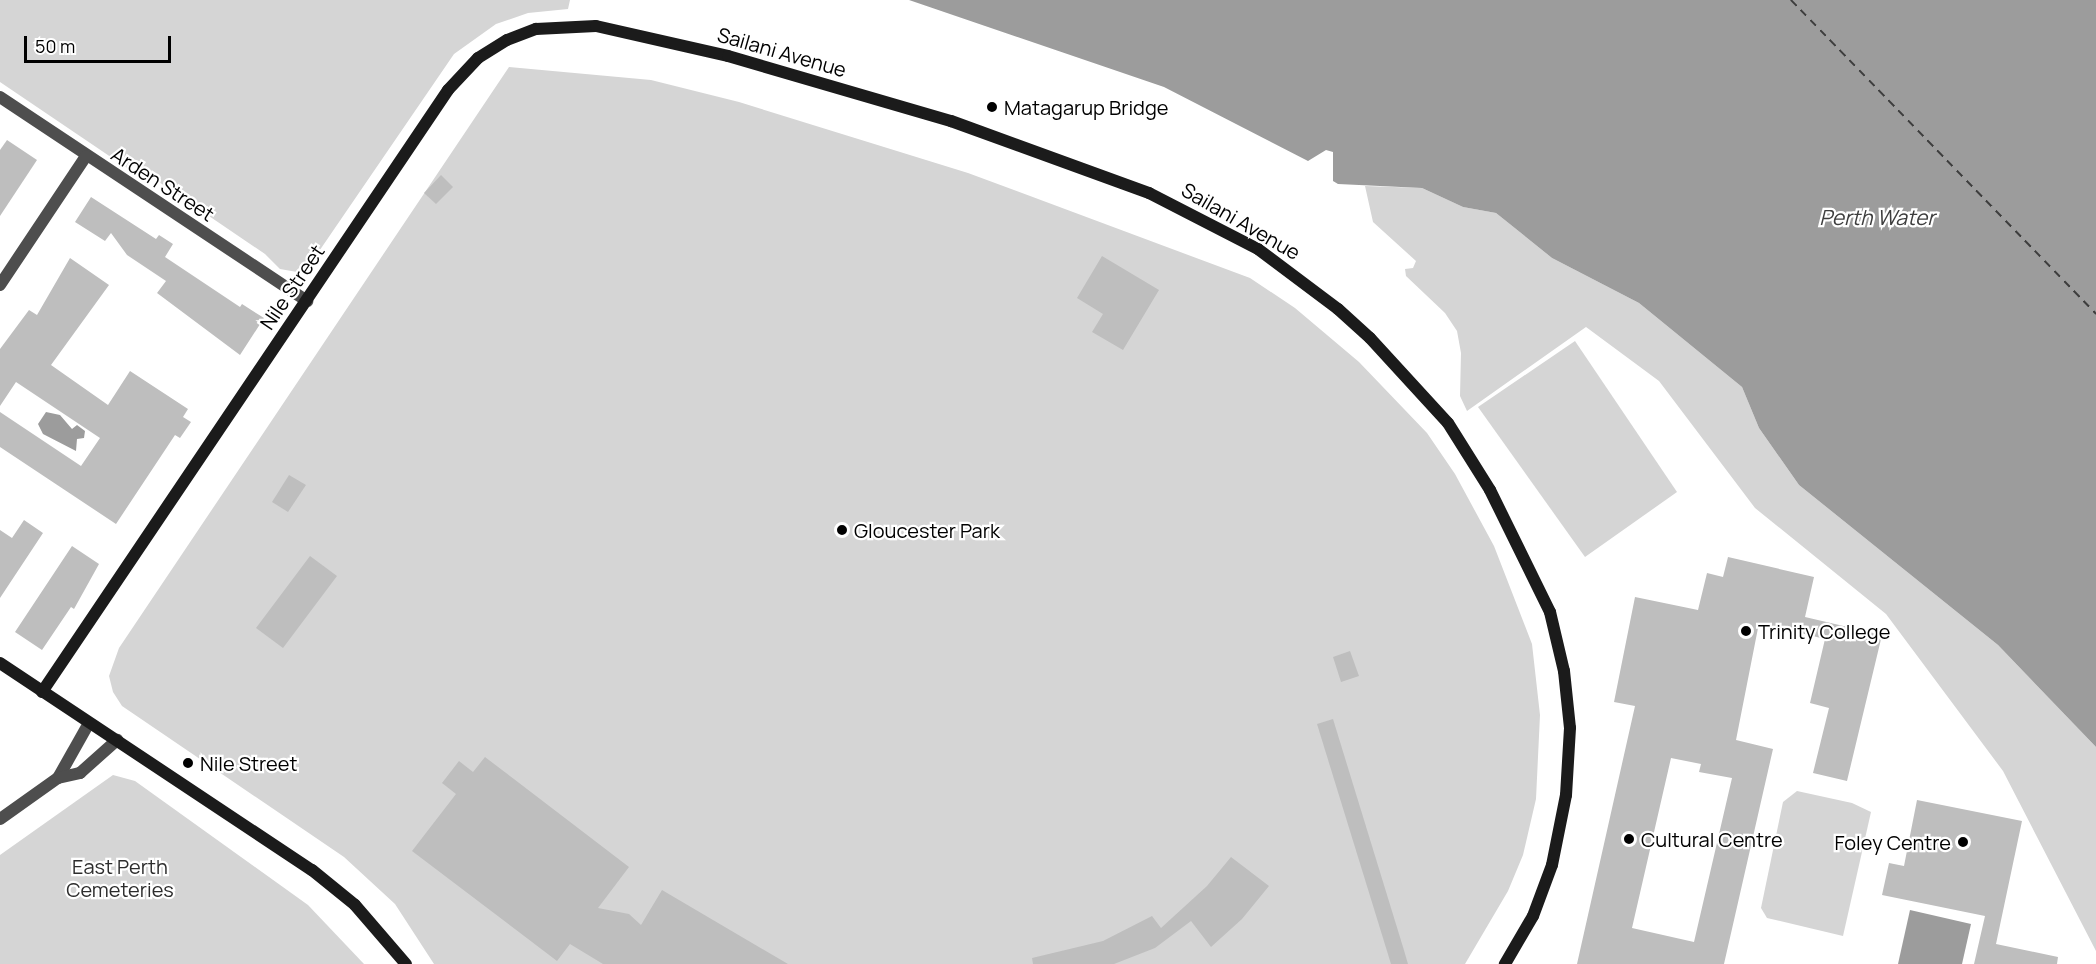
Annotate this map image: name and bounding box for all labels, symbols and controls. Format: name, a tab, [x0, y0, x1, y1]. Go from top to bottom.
street label: Sailani Avenue	[715, 22, 849, 82]
scale bar	[27, 24, 174, 62]
text: 50 m	[35, 34, 75, 58]
place label: Matagarup Bridge	[1004, 95, 1168, 119]
marker: Matagarup Bridge	[985, 100, 999, 114]
street label: Arden Street	[107, 142, 219, 226]
street label: Sailani Avenue	[1177, 177, 1305, 265]
water label: Perth Water	[1819, 204, 1935, 230]
street label: Nile Street	[255, 240, 329, 334]
place label: Gloucester Park	[854, 518, 1000, 542]
marker: Gloucester Park	[835, 523, 849, 537]
place label: Trinity College	[1758, 619, 1890, 643]
marker: Trinity College	[1739, 624, 1753, 638]
place label: Nile Street	[200, 751, 297, 775]
marker: Nile Street	[181, 756, 195, 770]
place label: Cultural Centre	[1641, 827, 1783, 851]
place label: Foley Centre	[1834, 830, 1951, 854]
marker: Cultural Centre	[1622, 832, 1636, 846]
marker: Foley Centre	[1956, 835, 1970, 849]
park label: East Perth Cemeteries	[66, 854, 174, 901]

